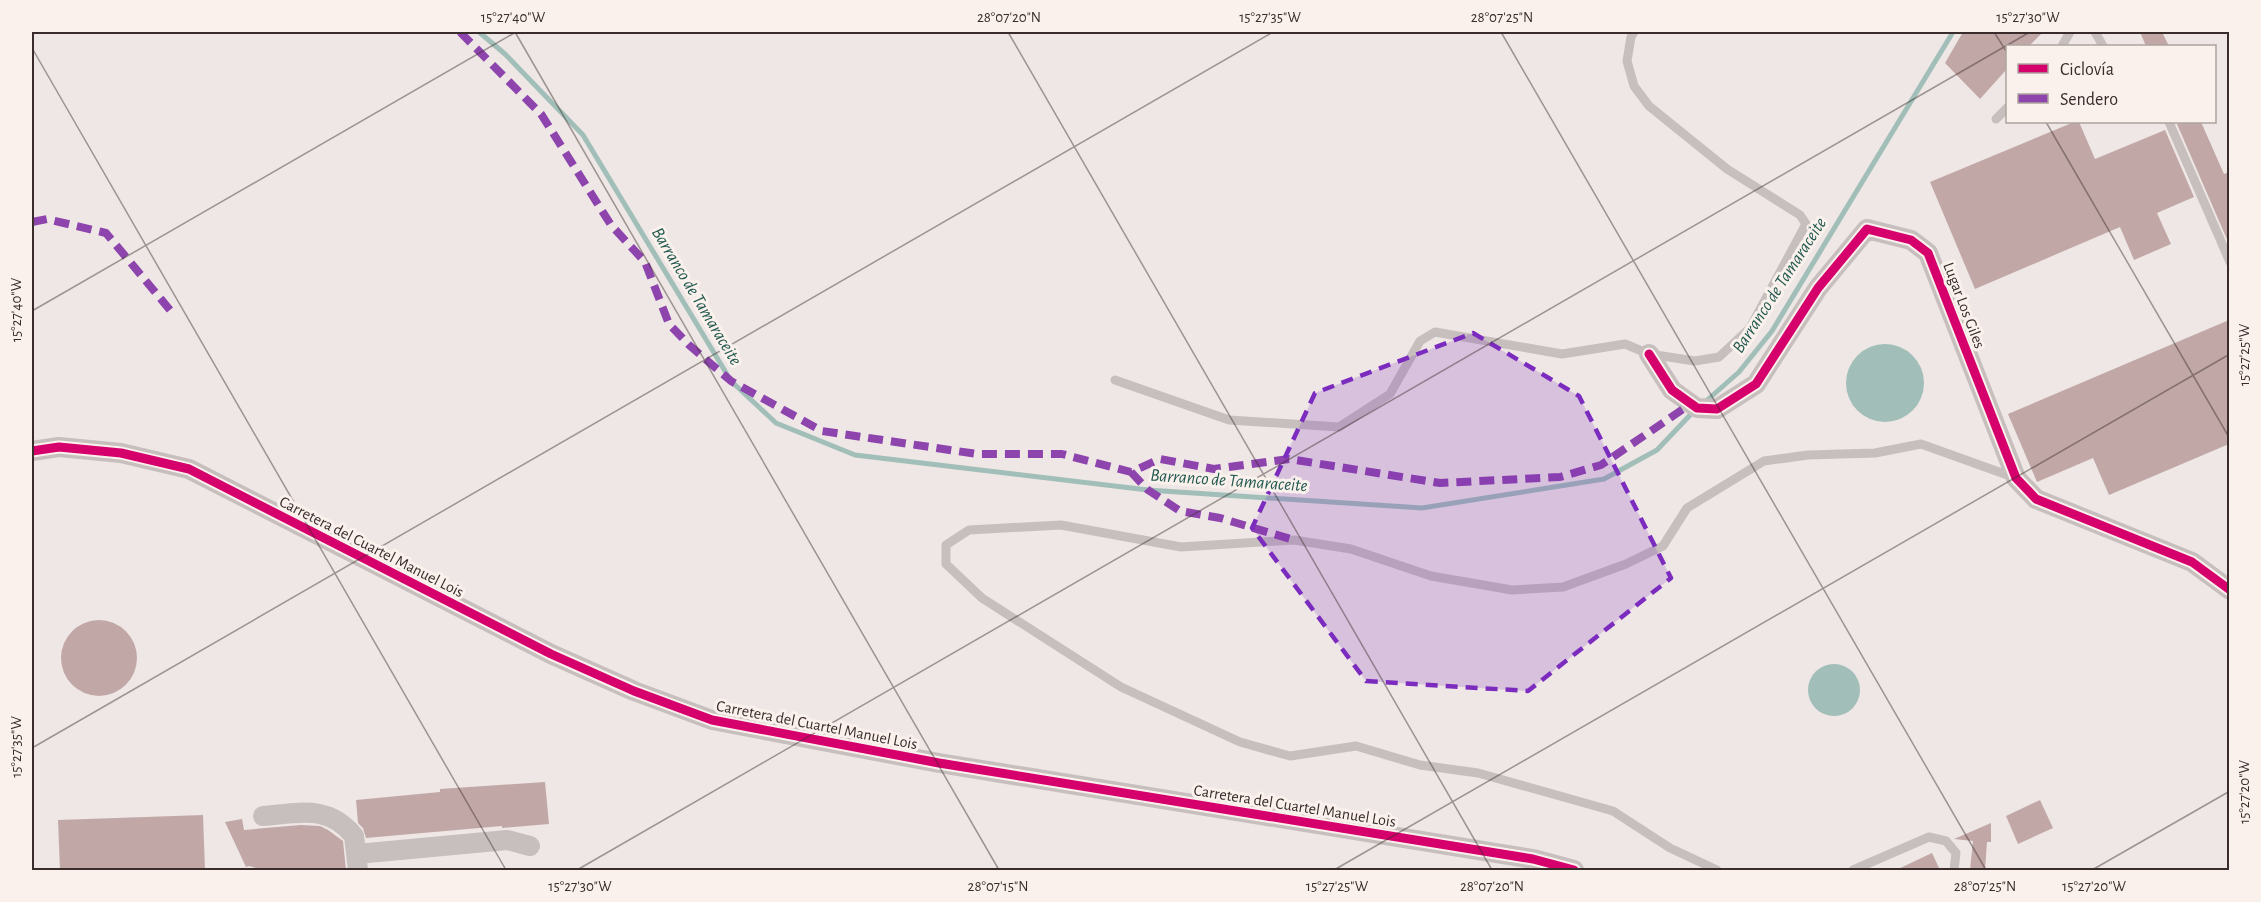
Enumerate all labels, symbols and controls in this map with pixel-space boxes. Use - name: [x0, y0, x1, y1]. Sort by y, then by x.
- text: 15°27'40"W: [481, 10, 546, 25]
- text: 28°07'20"N: [977, 10, 1041, 25]
- text: 15°27'35"W: [1239, 10, 1301, 25]
- text: 28°07'25"N: [1471, 10, 1533, 25]
- text: 15°27'30"W: [1996, 10, 2060, 25]
- legend: [2006, 45, 2216, 123]
- text: Ciclovía: [2060, 61, 2114, 79]
- text: Sendero: [2060, 91, 2118, 109]
- water label: Barranco de Tamaraceite: [1729, 214, 1830, 356]
- water label: Barranco de Tamaraceite: [648, 224, 744, 369]
- street label: Lugar Los Giles: [1940, 260, 1988, 351]
- text: 15°27'40"W: [9, 277, 24, 342]
- text: 15°27'25"W: [2237, 323, 2252, 386]
- water label: Barranco de Tamaraceite: [1150, 467, 1308, 495]
- street label: Carretera del Cuartel Manuel Lois: [277, 493, 466, 600]
- street label: Carretera del Cuartel Manuel Lois: [715, 698, 919, 752]
- text: 15°27'35"W: [9, 716, 24, 778]
- text: 15°27'20"W: [2237, 759, 2252, 824]
- street label: Carretera del Cuartel Manuel Lois: [1193, 782, 1397, 830]
- text: 15°27'30"W: [548, 879, 612, 894]
- text: 28°07'15"N: [968, 879, 1028, 894]
- text: 15°27'25"W: [1306, 879, 1369, 894]
- text: 28°07'20"N: [1460, 879, 1524, 894]
- text: 28°07'25"N: [1954, 879, 2016, 894]
- text: 15°27'20"W: [2062, 879, 2127, 894]

